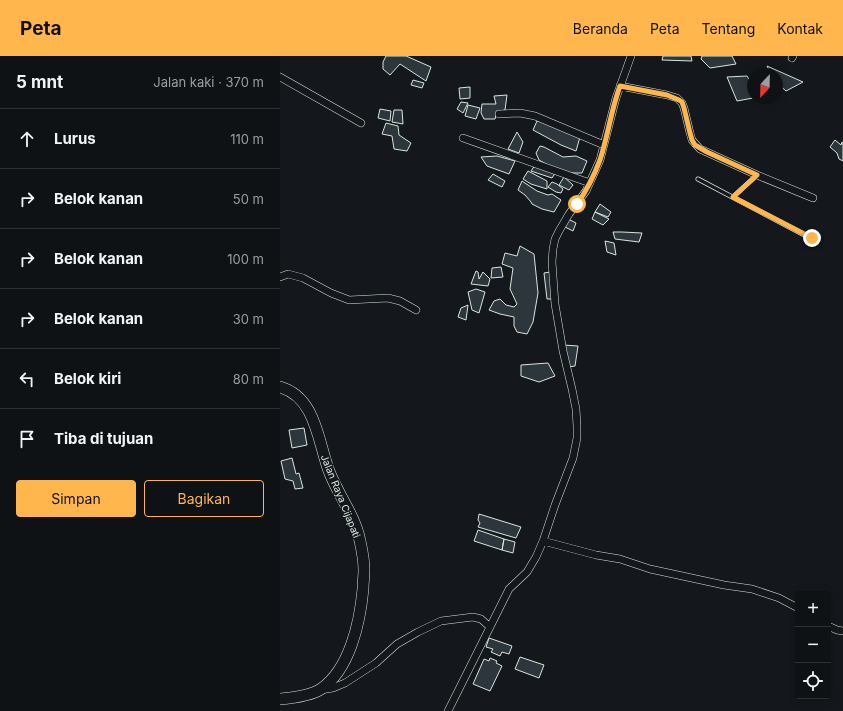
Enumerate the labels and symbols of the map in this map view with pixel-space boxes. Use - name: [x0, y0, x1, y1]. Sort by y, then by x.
- north arrow: [747, 68, 783, 104]
- route start: [568, 195, 586, 213]
- route end: [803, 229, 821, 247]
- street label: Jalan Raya Cijapati: [319, 452, 363, 540]

